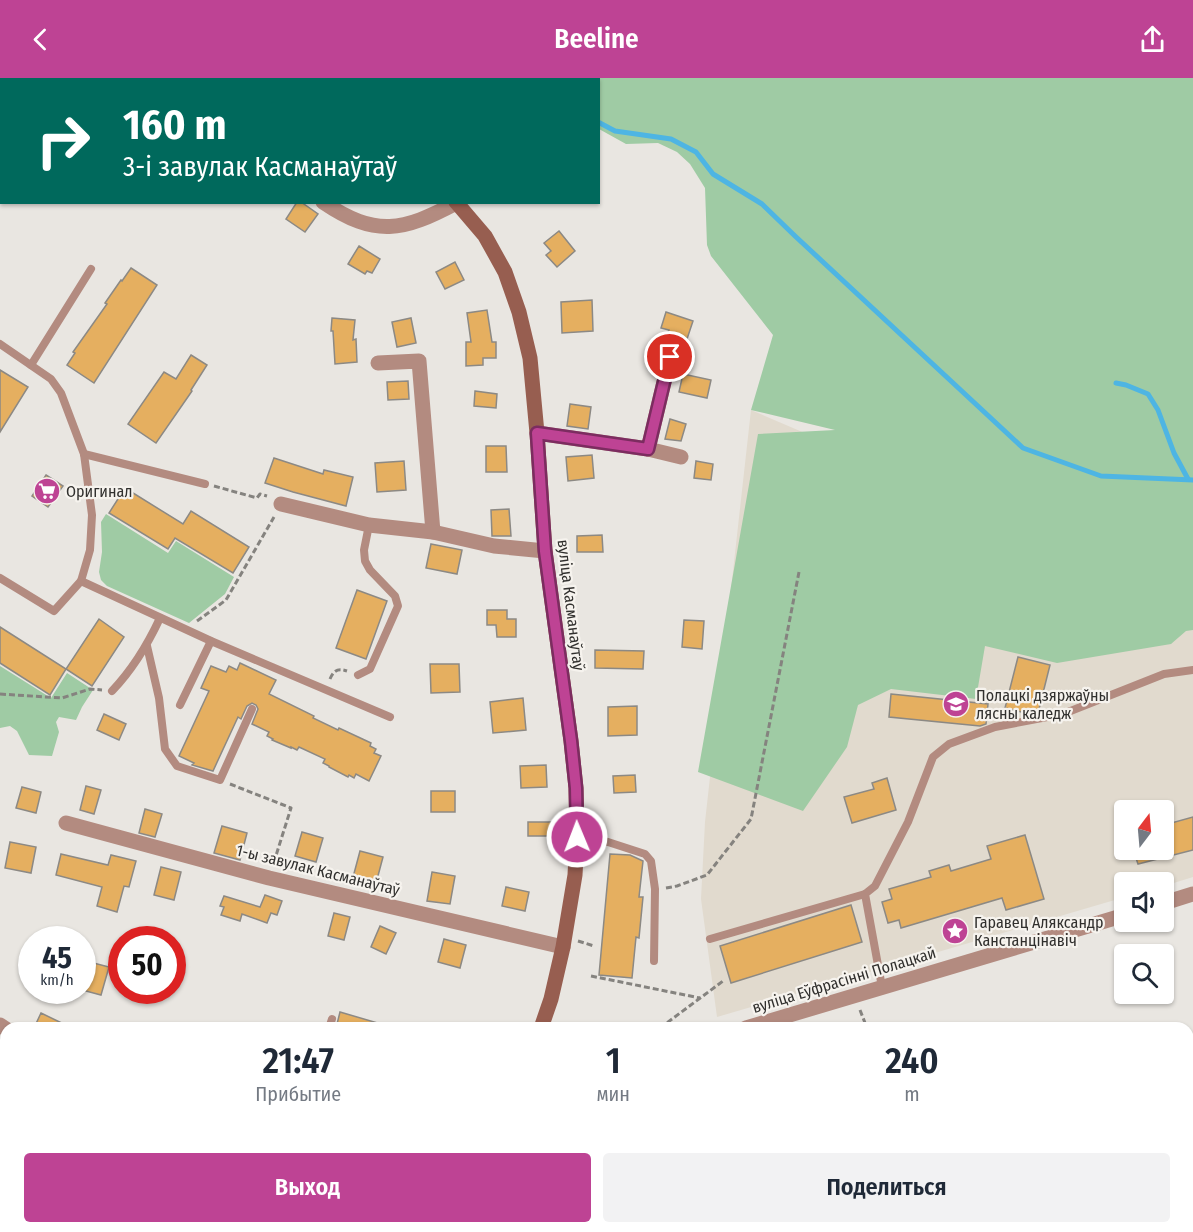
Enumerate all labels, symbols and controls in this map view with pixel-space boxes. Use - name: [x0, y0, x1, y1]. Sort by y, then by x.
- icon: back: [24, 23, 57, 56]
- text: Beeline: [554, 23, 639, 55]
- icon: share: [1136, 23, 1169, 56]
- text: 160 m: [123, 100, 226, 150]
- icon: right: [24, 102, 102, 180]
- text: 3-і завулак Касманаўтаў: [123, 151, 397, 183]
- pin: [644, 331, 695, 382]
- icon: arrive: [653, 340, 686, 373]
- supermarket icon: Оригинал: [32, 476, 62, 506]
- place label: Оригинал: [66, 482, 133, 501]
- street label: вуліца Касманаўтаў: [554, 538, 589, 672]
- place label: Полацкі дзяржаўны лясны каледж: [976, 686, 1109, 723]
- school or university icon: Полацкі дзяржаўны лясны каледж: [941, 689, 971, 719]
- north arrow: [1114, 800, 1174, 860]
- map controls: [1114, 800, 1174, 1004]
- position arrow: [545, 805, 609, 869]
- street label: 1-ы завулак Касманаўтаў: [234, 840, 403, 900]
- button: sound: [1114, 872, 1174, 932]
- place label: Гаравец Аляксандр Канстанцінавіч: [974, 913, 1104, 950]
- place icon: Гаравец Аляксандр Канстанцінавіч: [940, 916, 970, 946]
- speed limit sign: 50: [108, 926, 186, 1004]
- text: 45: [42, 940, 72, 976]
- street label: вуліца Еўфрасінні Полацкай: [750, 943, 938, 1017]
- button: search: [1114, 944, 1174, 1004]
- text: km/h: [40, 971, 74, 989]
- text: 21:47: [263, 1039, 334, 1083]
- text: 1: [606, 1039, 621, 1083]
- text: 240: [885, 1039, 939, 1083]
- text: Прибытие: [255, 1082, 341, 1106]
- text: мин: [596, 1082, 630, 1106]
- text: m: [904, 1082, 920, 1106]
- button: Выход: [24, 1153, 591, 1222]
- button: Поделиться: [603, 1153, 1170, 1222]

